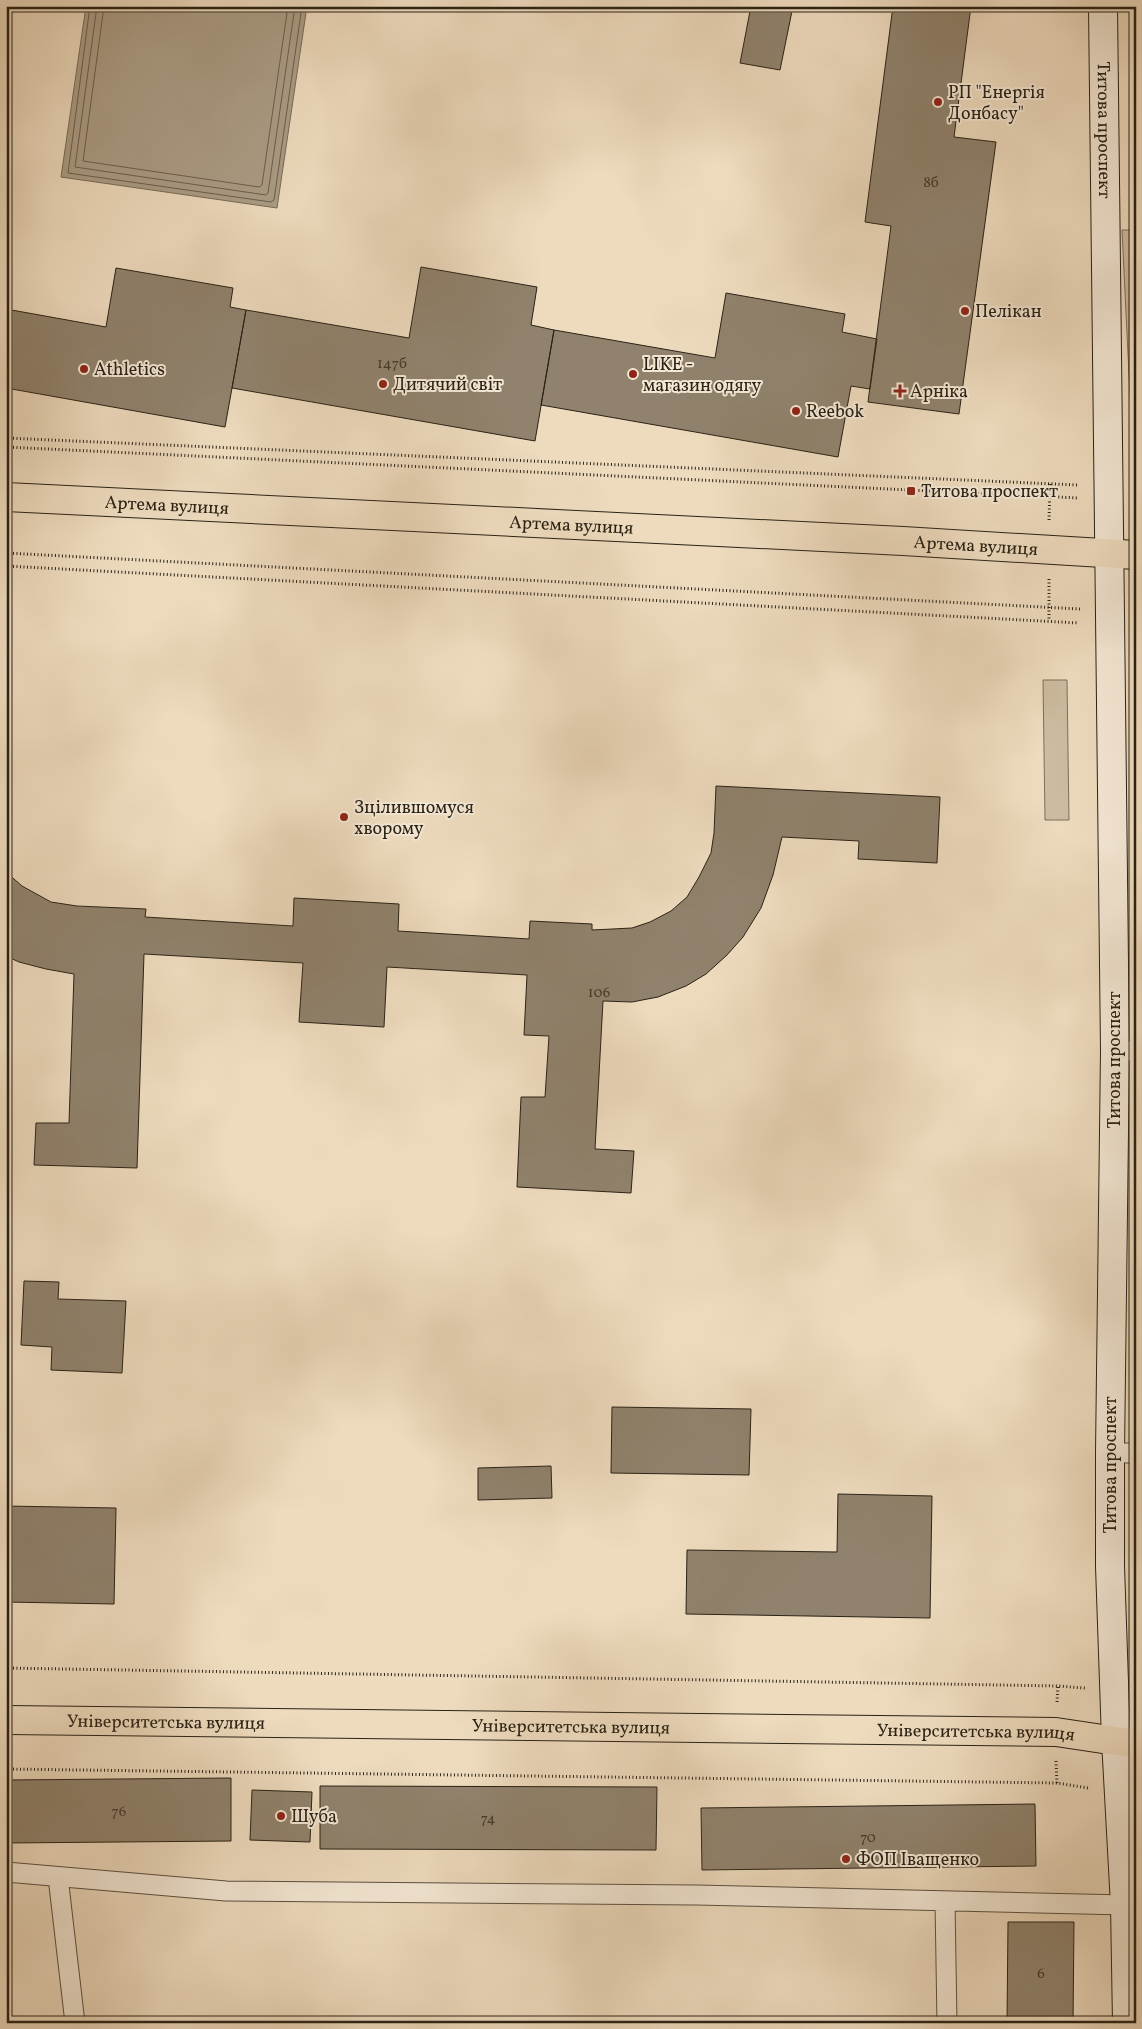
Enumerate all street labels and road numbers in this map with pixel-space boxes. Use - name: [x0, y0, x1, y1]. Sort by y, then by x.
- street label: Титова проспект: [1090, 61, 1116, 199]
- street label: Артема вулиця: [104, 491, 229, 522]
- street label: Артема вулиця: [509, 511, 634, 542]
- street label: Артема вулиця: [913, 531, 1039, 563]
- street label: Титова проспект: [1103, 992, 1128, 1129]
- street label: Титова проспект: [1099, 1397, 1124, 1534]
- street label: Університетська вулиця: [67, 1710, 265, 1737]
- street label: Університетська вулиця: [472, 1714, 670, 1742]
- street label: Університетська вулиця: [877, 1719, 1076, 1749]

